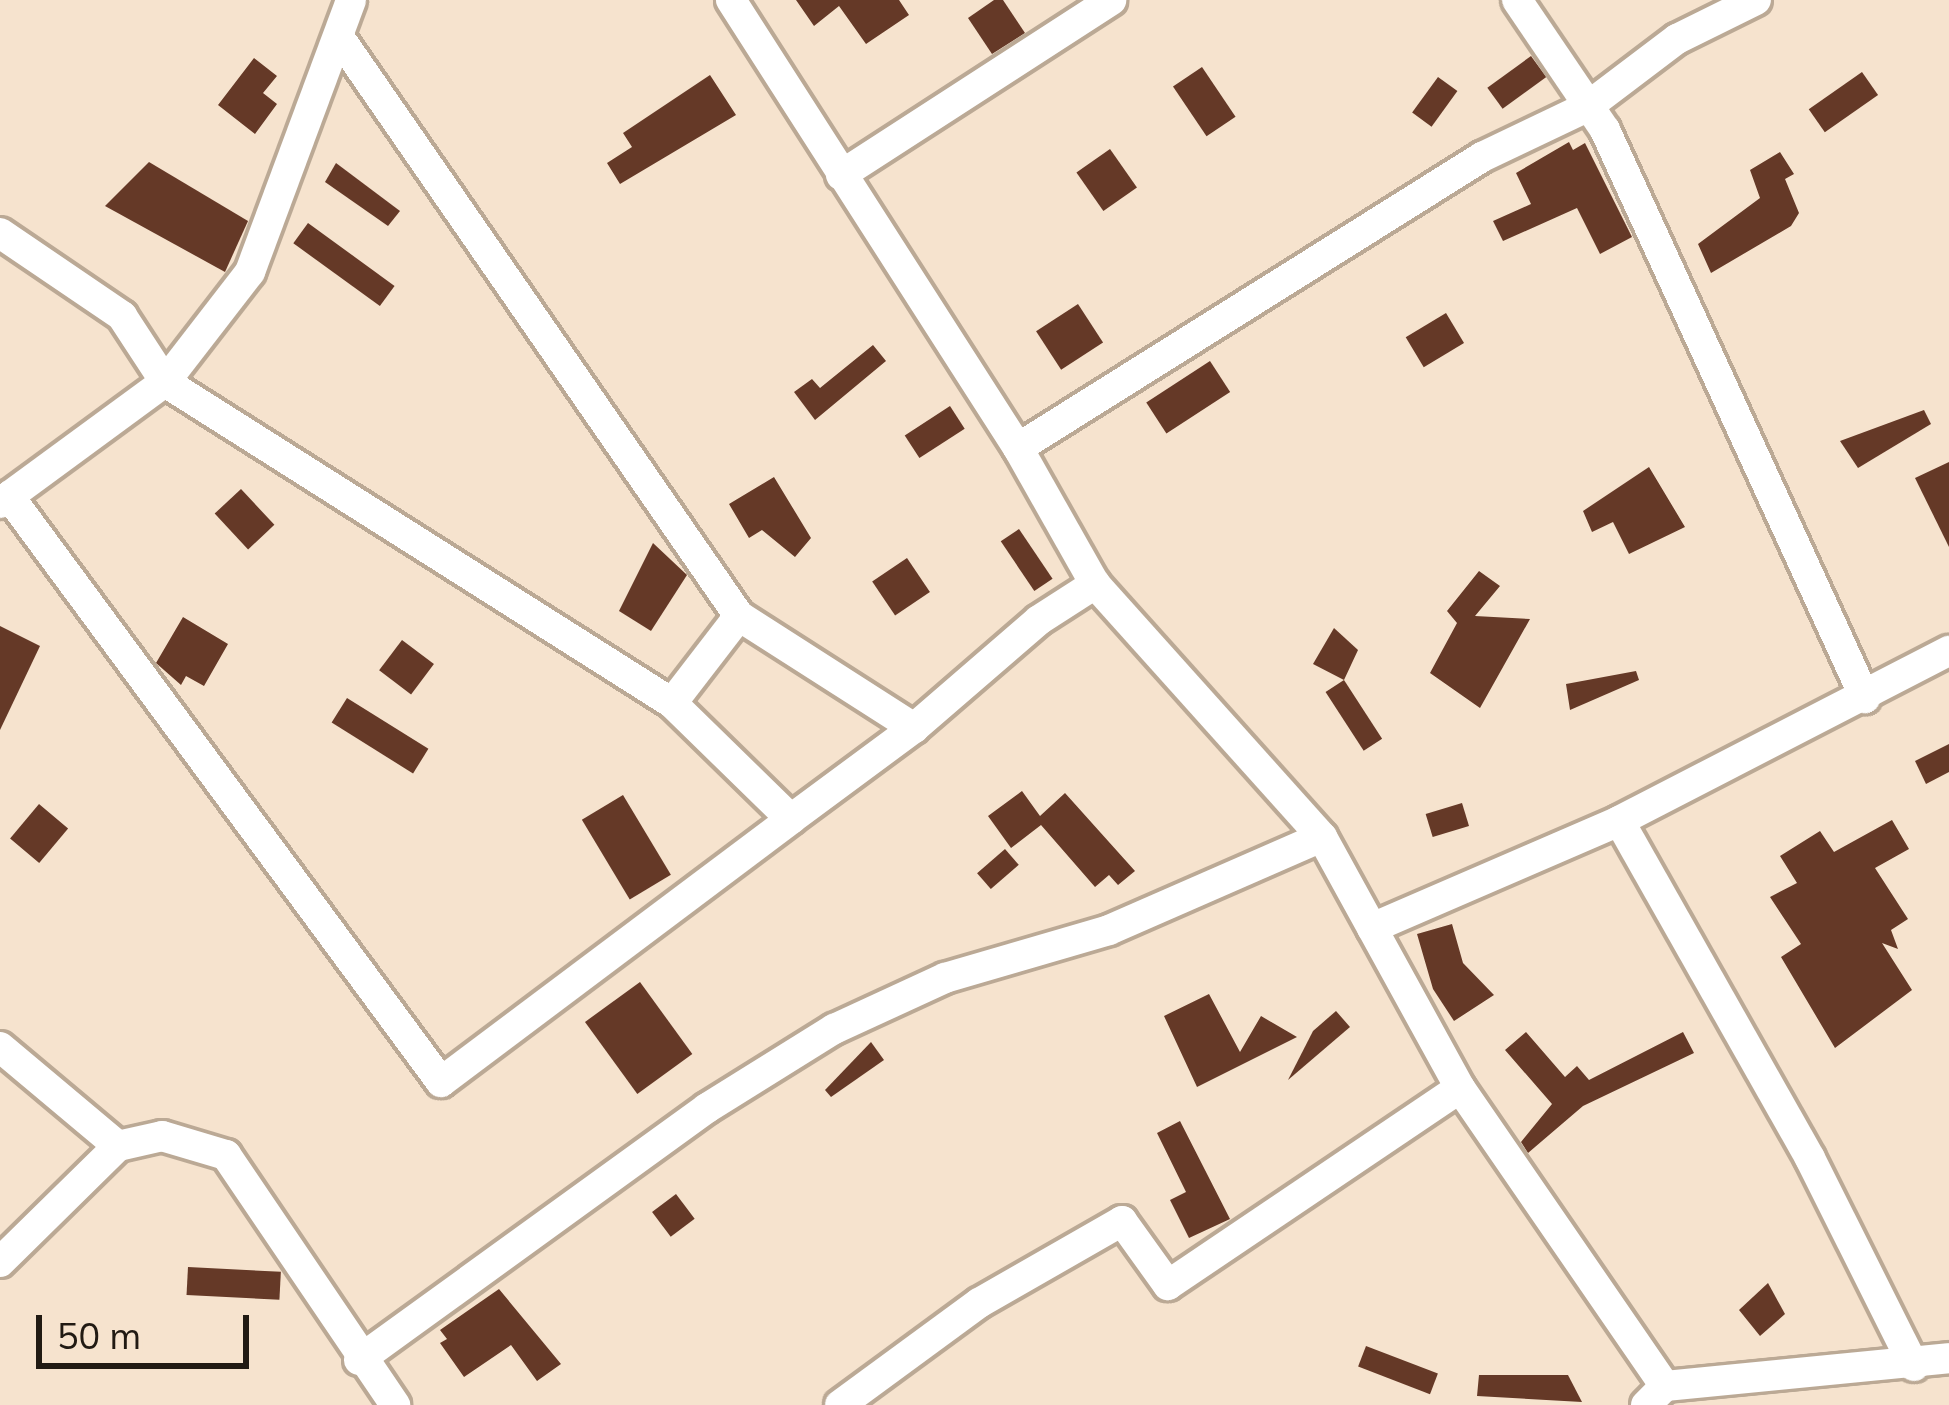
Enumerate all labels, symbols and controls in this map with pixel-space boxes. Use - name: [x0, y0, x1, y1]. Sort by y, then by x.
- scale bar: [42, 1291, 255, 1365]
- text: 50 m: [57, 1313, 141, 1358]

